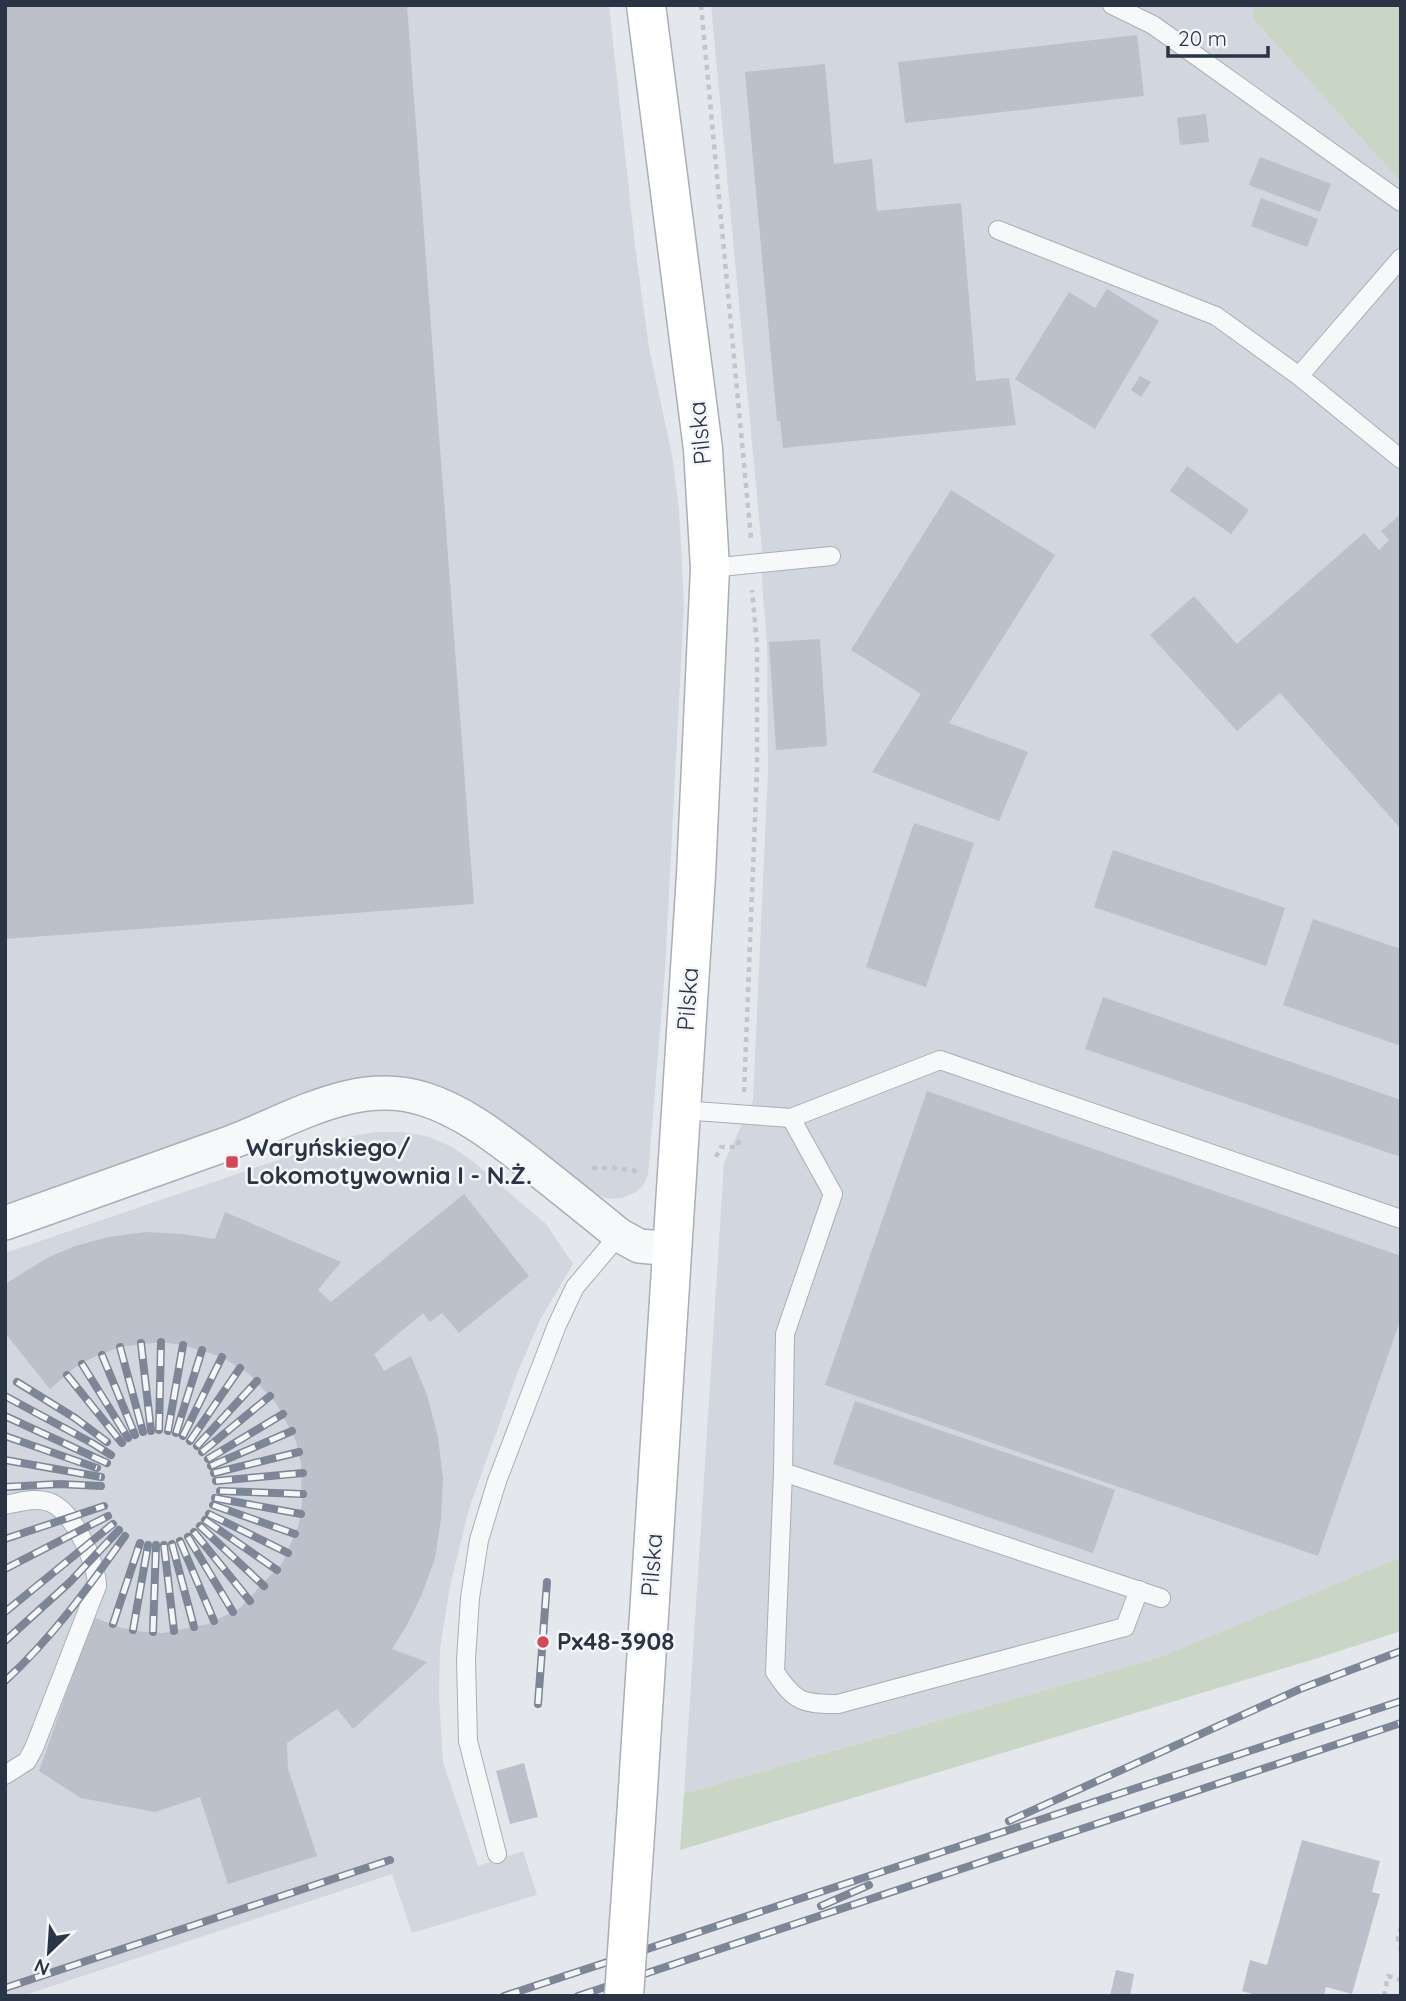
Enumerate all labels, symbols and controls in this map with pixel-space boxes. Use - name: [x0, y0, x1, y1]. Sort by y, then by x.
- scale bar: [1168, 14, 1268, 58]
- text: 20 m: [1178, 25, 1227, 51]
- street label: Pilska: [681, 400, 717, 466]
- street label: Pilska: [670, 966, 704, 1032]
- place label: Waryńskiego/ Lokomotywownia I - N.Ż.: [246, 1132, 532, 1190]
- marker: Waryńskiego/ Lokomotywownia I - N.Ż.: [224, 1154, 240, 1170]
- street label: Pilska: [634, 1532, 668, 1598]
- place label: Px48-3908: [557, 1626, 674, 1656]
- marker: Px48-3908: [535, 1634, 551, 1650]
- north arrow: [14, 1917, 84, 1987]
- text: N: [30, 1954, 53, 1981]

